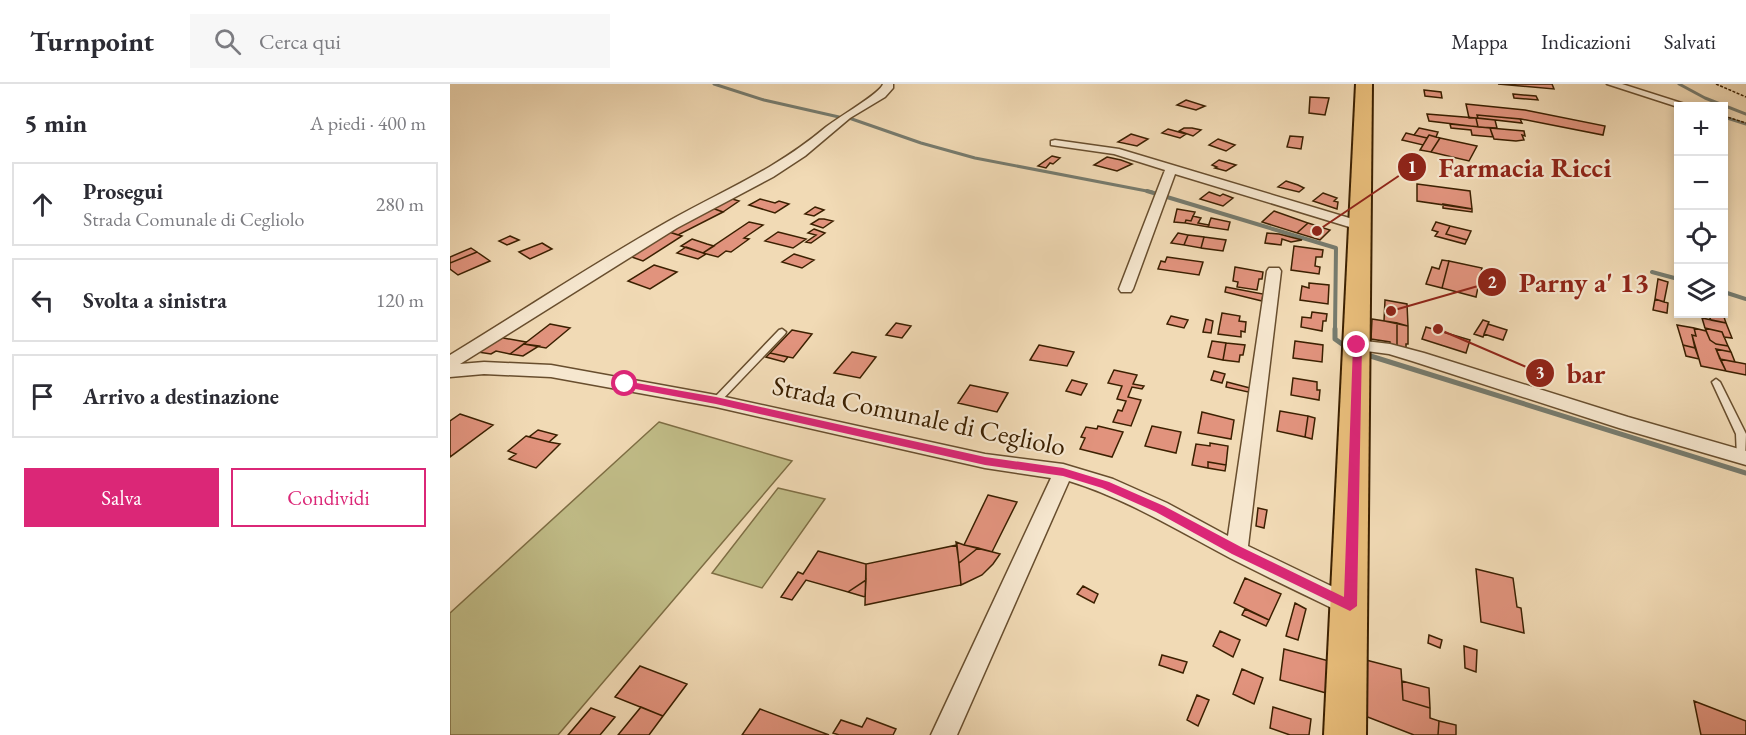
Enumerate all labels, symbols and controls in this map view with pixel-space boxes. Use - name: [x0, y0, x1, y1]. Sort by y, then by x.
- search box: [190, 14, 610, 68]
- text: Turnpoint: [30, 23, 154, 59]
- icon: search: [211, 25, 244, 58]
- text: Cerca qui: [259, 27, 341, 56]
- text: Mappa: [1451, 28, 1508, 55]
- text: Indicazioni: [1541, 28, 1631, 55]
- text: Salvati: [1664, 28, 1716, 55]
- map controls: [1674, 102, 1728, 318]
- button: +: [1674, 102, 1728, 156]
- text: 5 min: [24, 106, 87, 140]
- text: A piedi · 400 m: [310, 110, 426, 136]
- callout: Farmacia Ricci: [1397, 144, 1624, 190]
- text: Farmacia Ricci: [1439, 149, 1611, 185]
- text: 1: [1407, 155, 1417, 178]
- button: −: [1674, 156, 1728, 210]
- text: Prosegui: [83, 177, 163, 206]
- icon: ahead: [26, 188, 59, 221]
- text: 280 m: [376, 191, 424, 217]
- text: Strada Comunale di Cegliolo: [83, 206, 304, 232]
- button: locate: [1674, 210, 1728, 264]
- callout: Parny a' 13: [1477, 259, 1661, 305]
- text: Parny a' 13: [1519, 264, 1649, 300]
- button: layers: [1674, 264, 1728, 318]
- text: 2: [1487, 270, 1497, 293]
- icon: left: [26, 284, 59, 317]
- text: Svolta a sinistra: [83, 286, 227, 315]
- text: 120 m: [376, 287, 424, 313]
- route end: [1343, 331, 1369, 357]
- callout: bar: [1525, 350, 1618, 396]
- text: bar: [1567, 355, 1606, 391]
- text: 3: [1535, 361, 1545, 384]
- street label: Strada Comunale di Cegliolo: [769, 367, 1069, 464]
- route start: [611, 370, 637, 396]
- icon: arrive: [26, 380, 59, 413]
- text: Arrivo a destinazione: [83, 382, 279, 411]
- button: Salva: [24, 468, 219, 527]
- button: Condividi: [231, 468, 426, 527]

